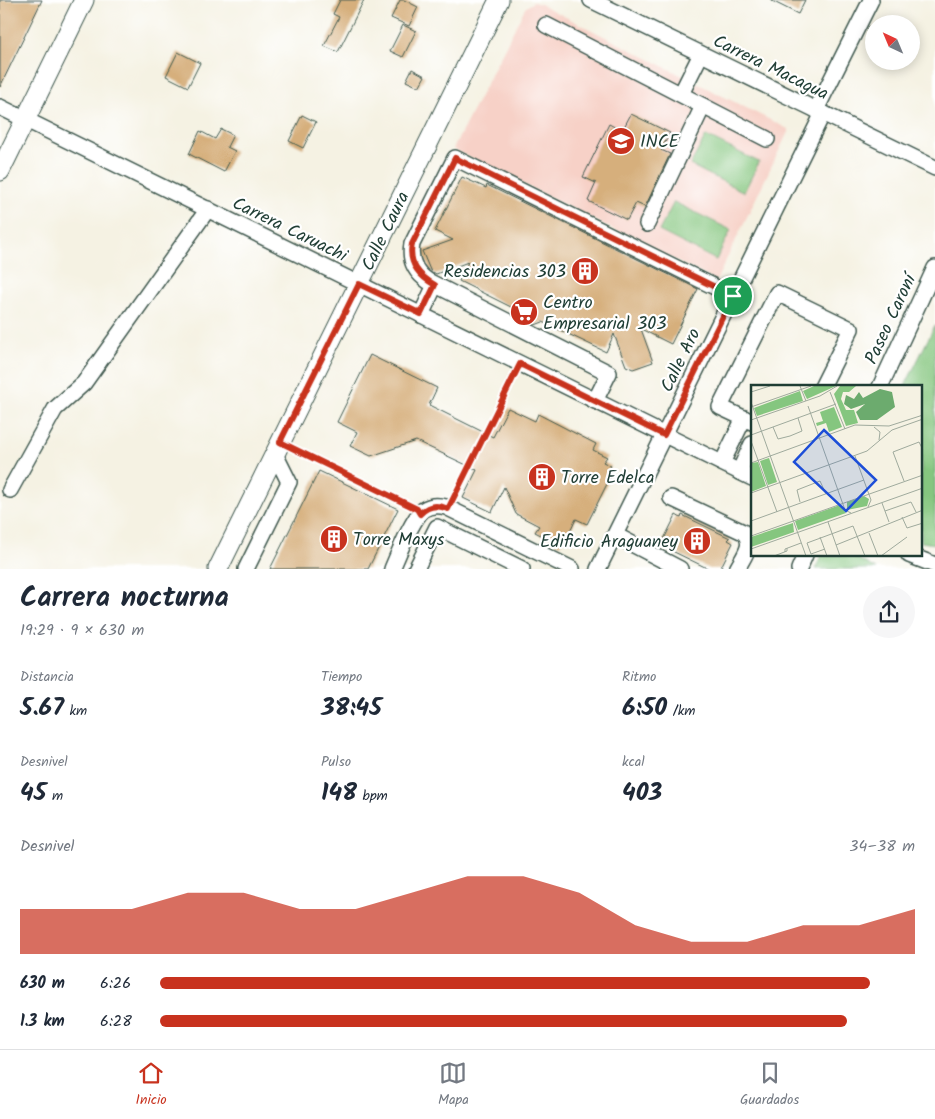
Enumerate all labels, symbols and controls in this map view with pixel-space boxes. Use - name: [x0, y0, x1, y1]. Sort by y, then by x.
- north arrow: [865, 15, 920, 70]
- map controls: [865, 15, 920, 70]
- street label: Carrera Macagua: [708, 28, 833, 109]
- school or university icon: INCE: [606, 126, 636, 156]
- place label: INCE: [640, 128, 680, 157]
- street label: Calle Caura: [355, 187, 418, 277]
- street label: Carrera Caruachi: [227, 190, 353, 271]
- building icon: Residencias 303: [570, 256, 600, 286]
- place label: Residencias 303: [444, 258, 566, 287]
- street label: Paseo Caroní: [858, 267, 926, 370]
- pin: [712, 275, 754, 317]
- icon: arrive: [719, 282, 747, 310]
- place label: Centro Empresarial 303: [543, 289, 667, 339]
- supermarket icon: Centro Empresarial 303: [509, 297, 539, 327]
- street label: Calle Aro: [653, 324, 709, 398]
- inset map: [751, 385, 922, 556]
- building icon: Torre Edelca: [527, 462, 557, 492]
- place label: Torre Edelca: [561, 464, 655, 493]
- building icon: Torre Maxys: [319, 524, 349, 554]
- place label: Torre Maxys: [353, 526, 445, 555]
- building icon: Edificio Araguaney: [682, 526, 712, 556]
- place label: Edificio Araguaney: [540, 528, 679, 557]
- text: Carrera nocturna: [20, 576, 229, 621]
- button: share: [863, 586, 915, 638]
- text: 19:29 · 9 × 630 m: [20, 618, 144, 643]
- text: Distancia: [20, 666, 74, 688]
- text: Tiempo: [321, 666, 362, 688]
- text: Ritmo: [622, 666, 656, 688]
- text: 5.67: [20, 688, 64, 728]
- text: 38:45: [321, 688, 382, 728]
- text: 6:50: [622, 688, 667, 728]
- text: km: [64, 700, 87, 722]
- text: /km: [667, 700, 695, 722]
- text: Desnivel: [20, 751, 68, 773]
- text: Pulso: [321, 751, 351, 773]
- text: kcal: [622, 751, 645, 773]
- text: 45: [20, 773, 46, 813]
- text: 148: [321, 773, 357, 813]
- text: 403: [622, 773, 662, 813]
- text: m: [46, 785, 63, 807]
- text: bpm: [357, 785, 388, 807]
- text: Desnivel: [20, 834, 75, 859]
- text: 34–38 m: [849, 834, 915, 859]
- text: 630 m: [20, 971, 65, 996]
- text: 6:26: [100, 971, 131, 996]
- text: 1.3 km: [20, 1009, 65, 1034]
- text: 6:28: [100, 1009, 132, 1034]
- tab: Inicio: [136, 1059, 167, 1111]
- tab: Mapa: [438, 1059, 469, 1111]
- tab: Guardados: [740, 1059, 799, 1111]

